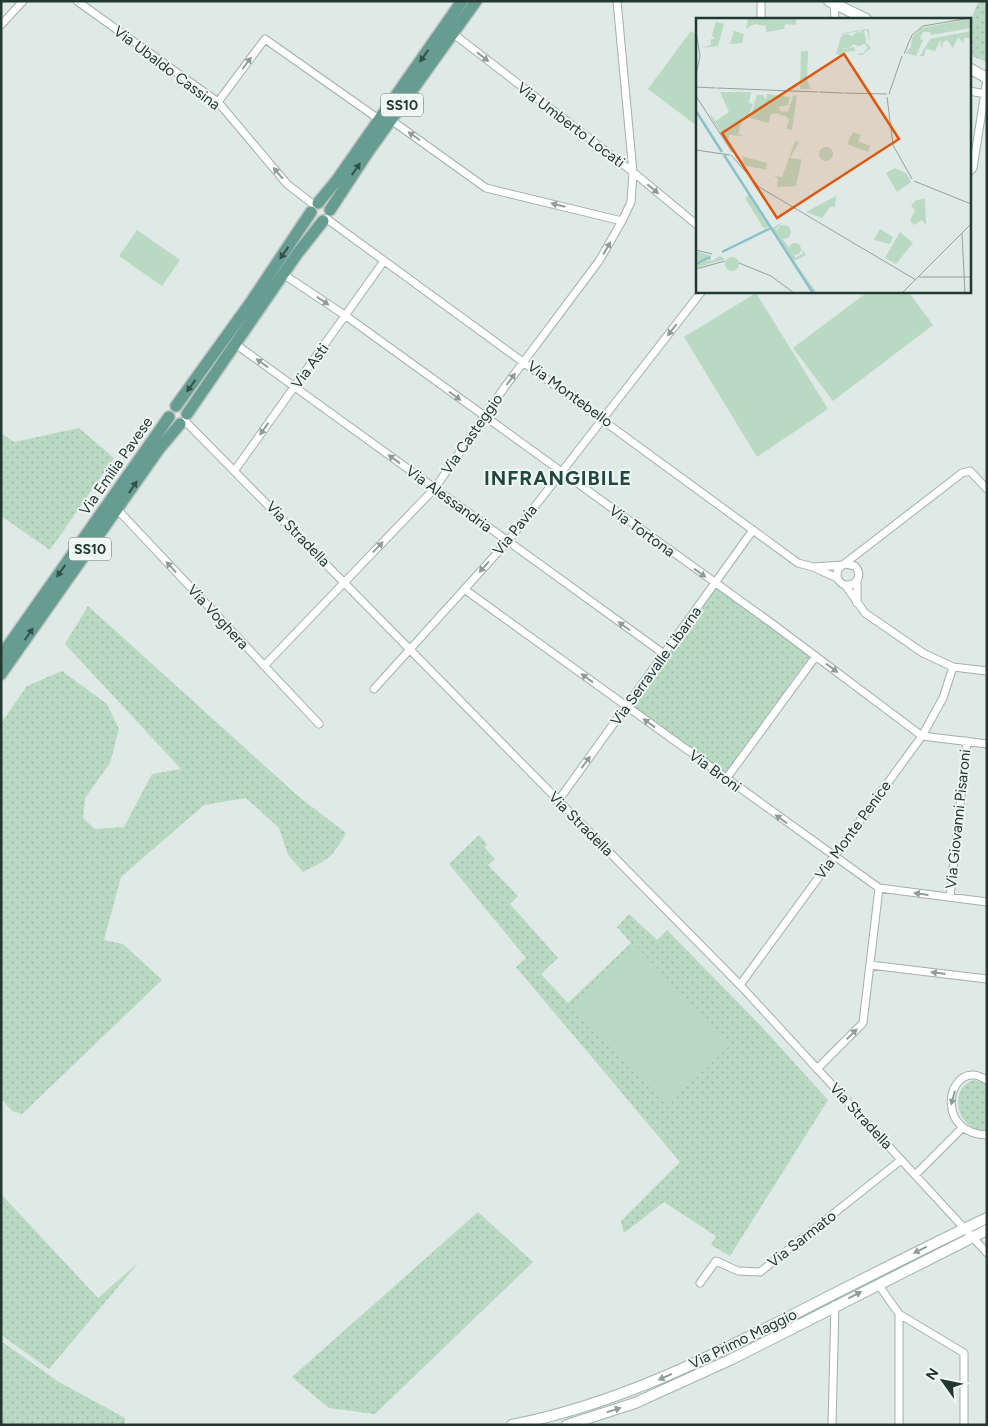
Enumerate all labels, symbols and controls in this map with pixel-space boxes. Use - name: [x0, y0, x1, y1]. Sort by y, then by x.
- inset map: [696, 18, 970, 292]
- street label: Via Ubaldo Cassina: [110, 22, 224, 114]
- one-way arrow: [419, 49, 429, 62]
- one-way arrow: [476, 51, 489, 62]
- one-way arrow: [242, 57, 253, 70]
- street label: Via Umberto Locati: [514, 79, 628, 171]
- road number: SS10: [381, 94, 423, 116]
- one-way arrow: [408, 131, 421, 142]
- one-way arrow: [351, 162, 361, 176]
- one-way arrow: [272, 167, 283, 180]
- one-way arrow: [646, 183, 659, 194]
- one-way arrow: [550, 201, 565, 209]
- one-way arrow: [602, 241, 611, 254]
- one-way arrow: [280, 246, 289, 260]
- one-way arrow: [316, 296, 330, 306]
- one-way arrow: [666, 323, 677, 336]
- street label: Via Asti: [288, 340, 332, 392]
- street label: Via Montebello: [524, 357, 616, 431]
- one-way arrow: [256, 358, 269, 369]
- one-way arrow: [506, 372, 516, 386]
- one-way arrow: [186, 379, 196, 393]
- street label: Via Casteggio: [438, 390, 507, 478]
- one-way arrow: [448, 391, 462, 401]
- street label: Via Emilia Pavese: [75, 414, 157, 518]
- one-way arrow: [259, 422, 269, 436]
- one-way arrow: [387, 454, 401, 464]
- street label: Via Alessandria: [403, 462, 495, 536]
- district label: INFRANGIBILE: [484, 466, 632, 490]
- one-way arrow: [128, 480, 138, 494]
- street label: Via Stradella: [262, 498, 334, 570]
- street label: Via Pavia: [489, 501, 541, 559]
- street label: Via Tortona: [606, 501, 678, 561]
- road number: SS10: [69, 538, 111, 560]
- one-way arrow: [372, 541, 384, 553]
- one-way arrow: [478, 560, 490, 572]
- one-way arrow: [165, 561, 177, 573]
- one-way arrow: [56, 564, 66, 578]
- one-way arrow: [693, 568, 707, 578]
- street label: Via Voghera: [184, 581, 252, 653]
- street label: Via Serravalle Libarna: [607, 603, 705, 729]
- one-way arrow: [618, 621, 631, 631]
- one-way arrow: [24, 628, 34, 641]
- one-way arrow: [825, 663, 838, 674]
- one-way arrow: [580, 673, 594, 683]
- one-way arrow: [642, 718, 656, 728]
- street label: Via Broni: [685, 746, 745, 796]
- street label: Via Giovanni Pisaroni: [942, 748, 974, 890]
- one-way arrow: [581, 756, 592, 769]
- street label: Via Monte Penice: [811, 777, 895, 883]
- street label: Via Stradella: [545, 788, 617, 860]
- one-way arrow: [774, 814, 788, 824]
- one-way arrow: [913, 889, 929, 897]
- one-way arrow: [930, 969, 946, 977]
- one-way arrow: [846, 1029, 858, 1041]
- street label: Via Stradella: [826, 1079, 896, 1153]
- one-way arrow: [949, 1091, 957, 1106]
- street label: Via Sarmato: [764, 1207, 840, 1271]
- one-way arrow: [913, 1246, 928, 1254]
- one-way arrow: [848, 1291, 862, 1299]
- street label: Via Primo Maggio: [686, 1305, 800, 1373]
- north arrow: [918, 1356, 968, 1406]
- text: N: [922, 1365, 943, 1383]
- one-way arrow: [658, 1373, 672, 1381]
- one-way arrow: [606, 1406, 621, 1414]

